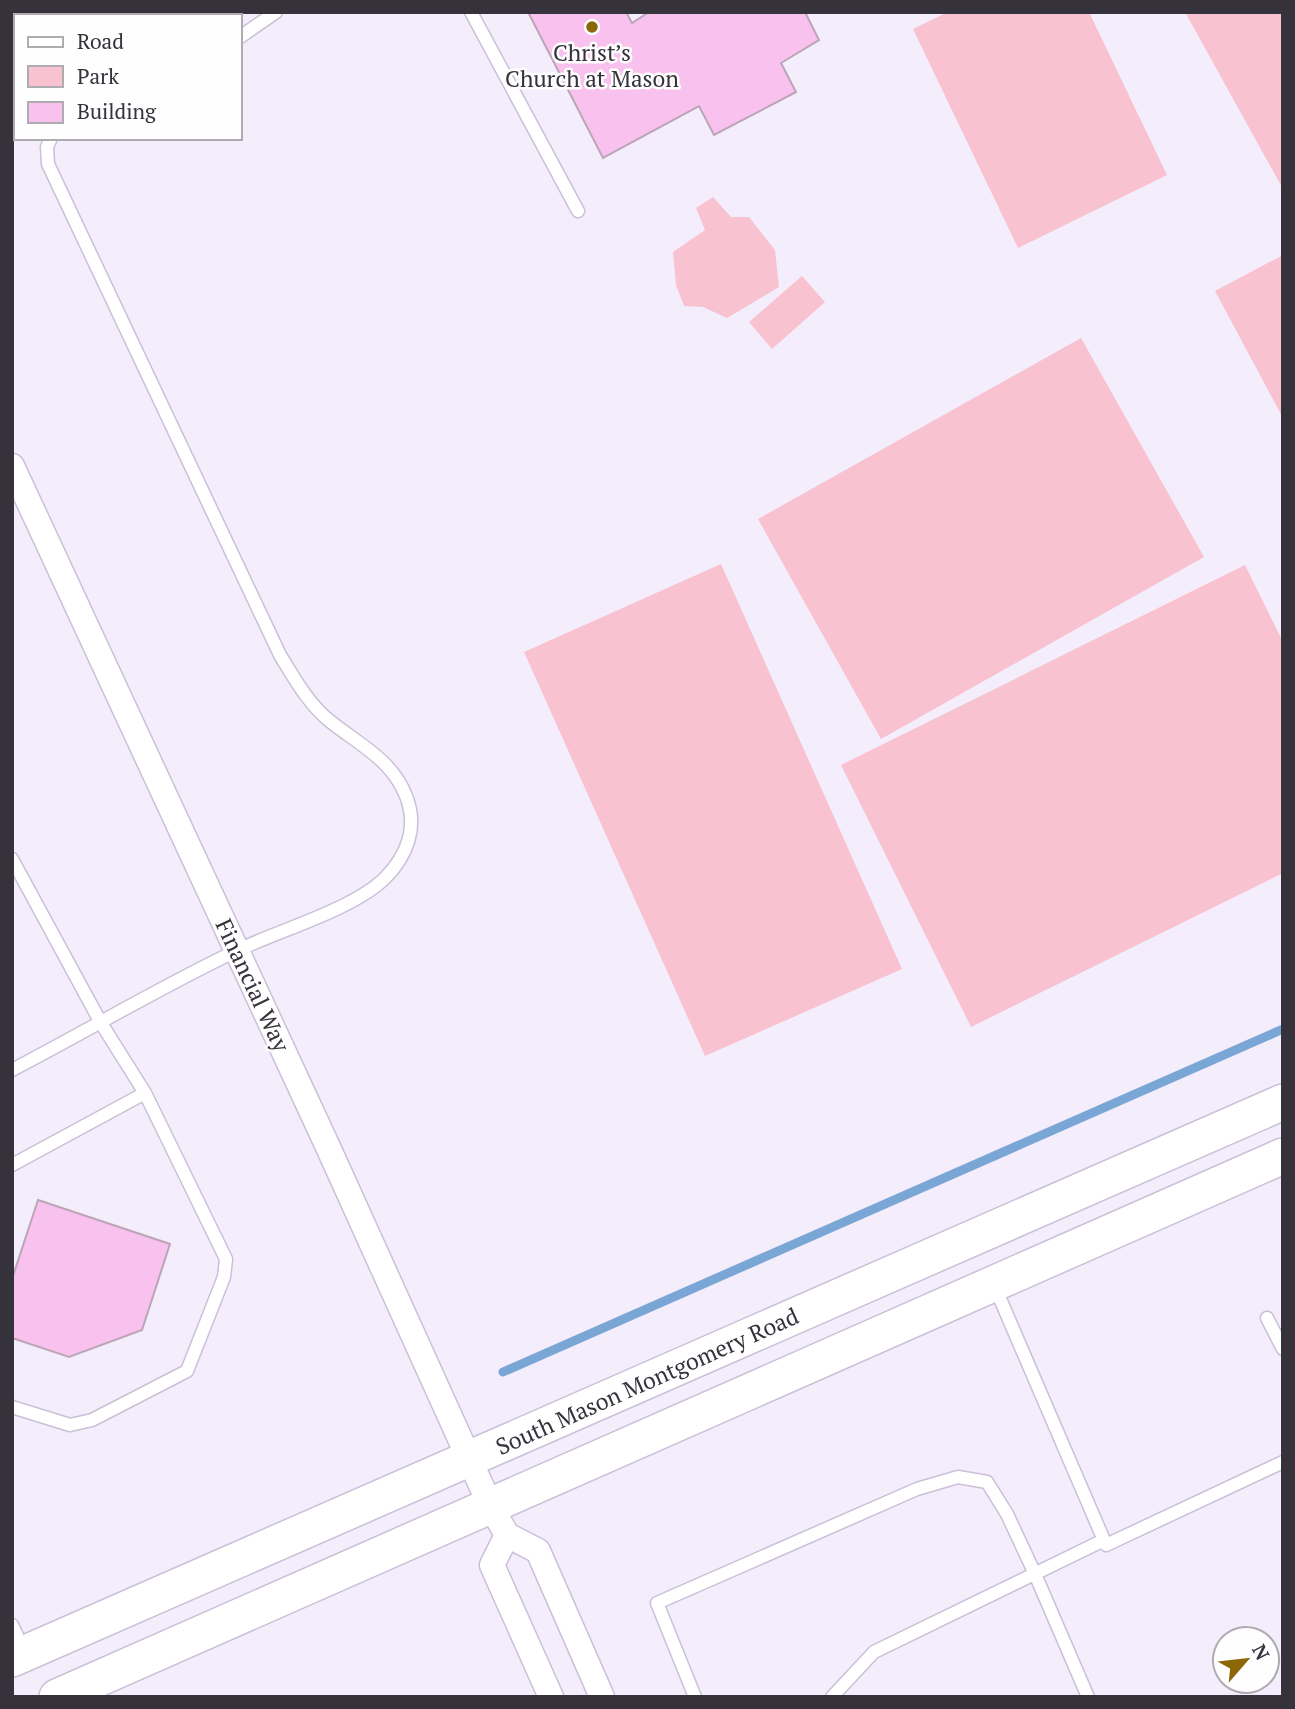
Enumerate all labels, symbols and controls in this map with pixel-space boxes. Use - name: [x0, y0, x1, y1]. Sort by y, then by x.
- legend: [14, 14, 242, 140]
- marker: Christ’s Church at Mason: [584, 19, 600, 35]
- text: Road: [77, 27, 124, 55]
- place label: Christ’s Church at Mason: [505, 37, 679, 94]
- text: Park: [77, 62, 119, 90]
- text: Building: [77, 97, 157, 125]
- street label: Financial Way: [209, 913, 298, 1057]
- street label: South Mason Montgomery Road: [491, 1300, 803, 1462]
- north arrow: [1211, 1625, 1281, 1695]
- text: N: [1247, 1640, 1276, 1665]

